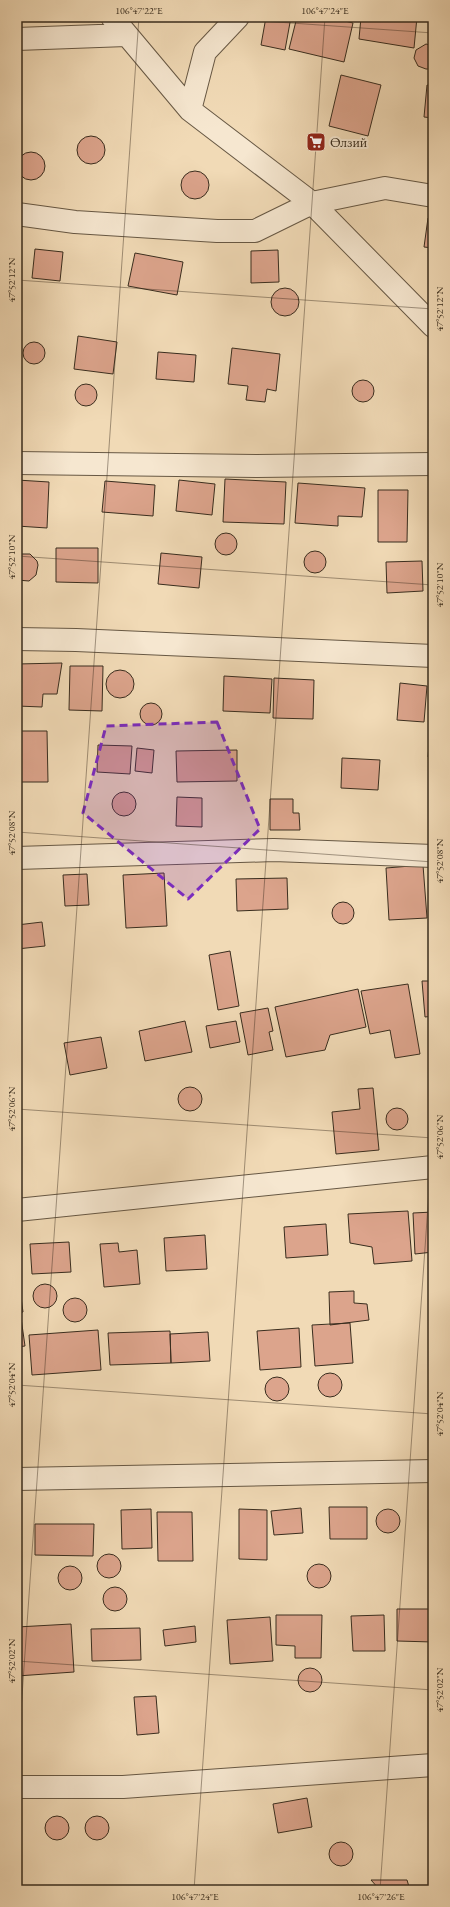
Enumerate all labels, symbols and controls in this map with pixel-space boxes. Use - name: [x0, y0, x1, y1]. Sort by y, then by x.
- text: 106°47'22"E: [115, 4, 163, 17]
- text: 106°47'24"E: [301, 4, 349, 17]
- supermarket icon: Өлзий: [305, 131, 327, 153]
- place label: Өлзий: [330, 133, 368, 151]
- text: 47°52'12"N: [5, 257, 18, 302]
- text: 47°52'12"N: [433, 286, 446, 331]
- text: 47°52'10"N: [5, 534, 18, 579]
- text: 47°52'10"N: [433, 562, 446, 607]
- text: 47°52'08"N: [5, 810, 18, 855]
- text: 47°52'08"N: [433, 838, 446, 883]
- text: 47°52'06"N: [5, 1086, 18, 1131]
- text: 47°52'06"N: [433, 1114, 446, 1159]
- text: 47°52'04"N: [5, 1362, 18, 1407]
- text: 47°52'04"N: [433, 1391, 446, 1436]
- text: 47°52'02"N: [5, 1638, 18, 1683]
- text: 47°52'02"N: [433, 1667, 446, 1712]
- text: 106°47'24"E: [171, 1890, 219, 1903]
- text: 106°47'26"E: [357, 1890, 405, 1903]

